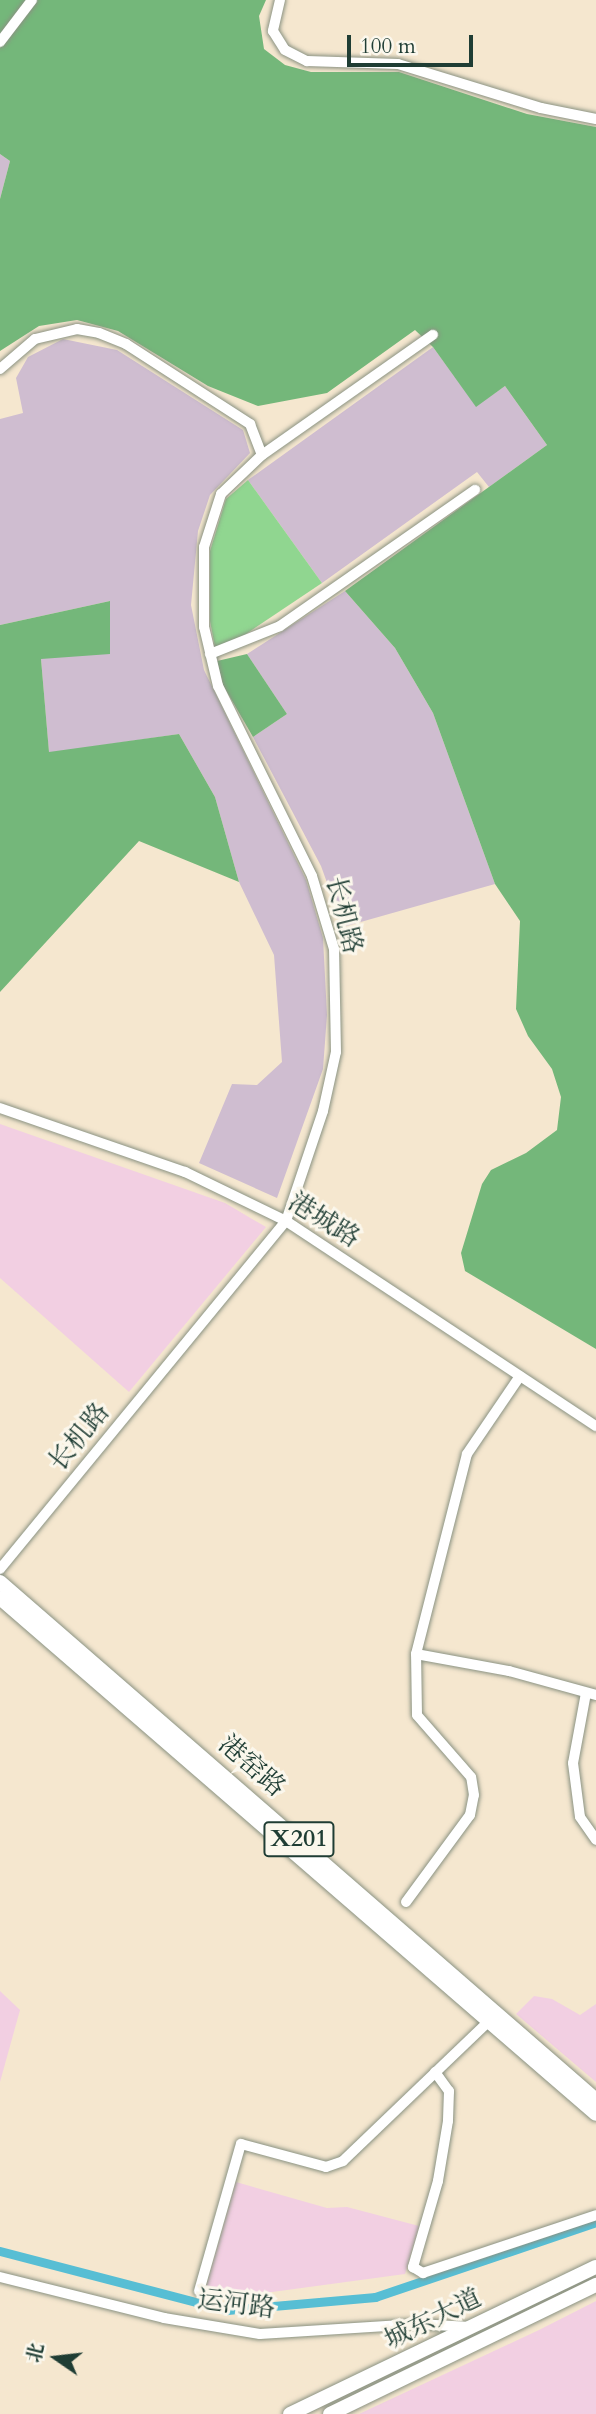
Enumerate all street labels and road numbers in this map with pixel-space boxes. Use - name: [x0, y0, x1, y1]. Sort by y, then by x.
- street label: 长机路: [319, 873, 369, 957]
- street label: 港城路: [283, 1186, 365, 1254]
- street label: 长机路: [42, 1397, 116, 1477]
- street label: 港窑路: [212, 1729, 292, 1803]
- road number: X201: [262, 1818, 336, 1860]
- street label: 城东大道: [379, 2282, 487, 2356]
- street label: 运河路: [195, 2284, 277, 2324]

